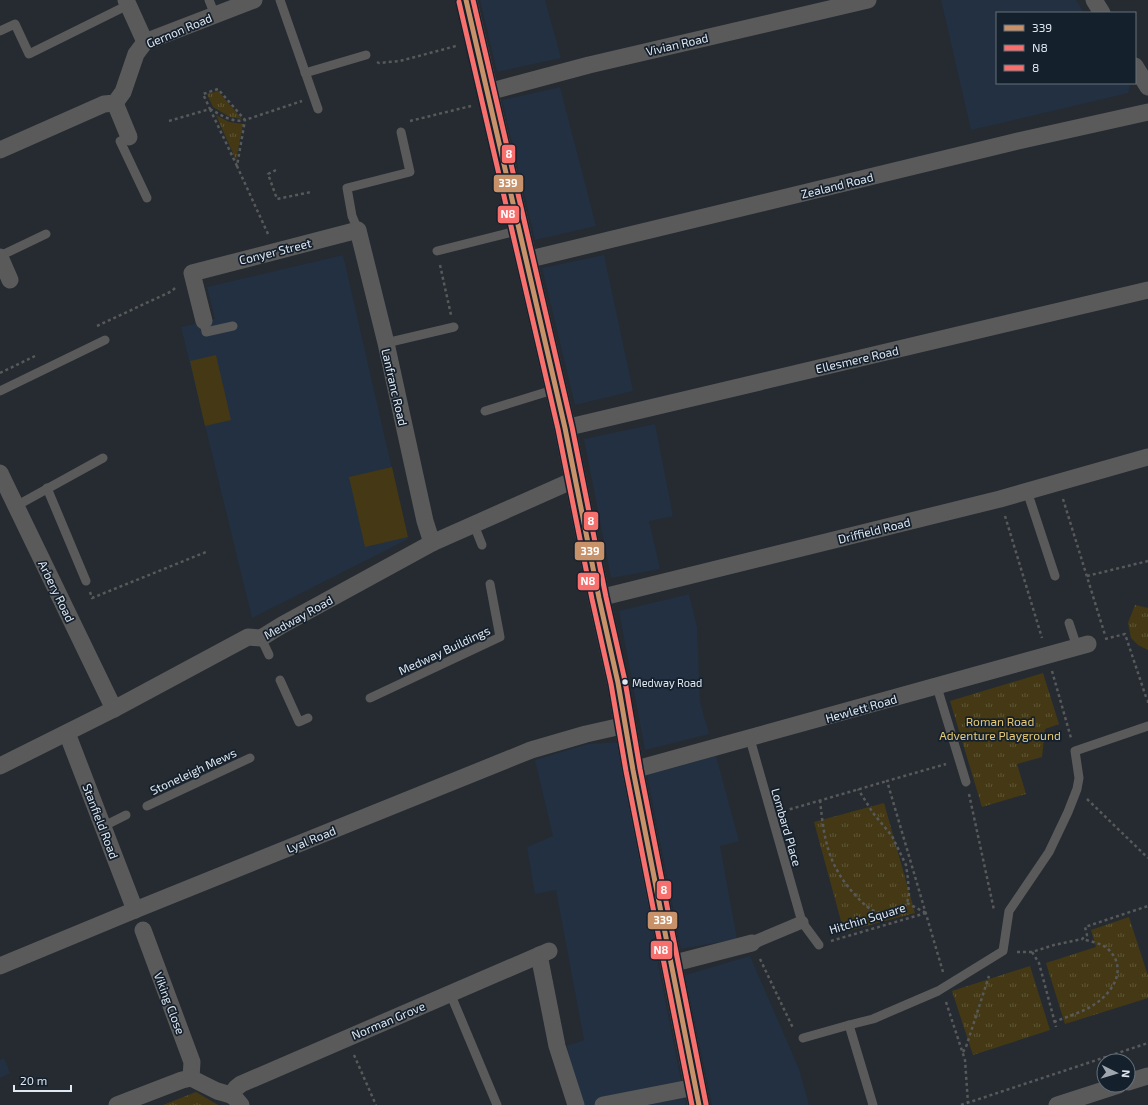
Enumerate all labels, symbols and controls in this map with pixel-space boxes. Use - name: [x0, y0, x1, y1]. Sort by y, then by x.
- street label: Gernon Road: [144, 10, 214, 50]
- legend: [996, 12, 1136, 84]
- text: 339: [1032, 20, 1052, 34]
- street label: Vivian Road: [644, 30, 710, 58]
- text: N8: [1032, 40, 1048, 54]
- text: 8: [1032, 60, 1039, 74]
- line badge: 8: [501, 144, 516, 164]
- text: 8: [506, 147, 513, 160]
- street label: Zealand Road: [799, 169, 875, 201]
- line badge: 339: [493, 174, 524, 193]
- text: 339: [499, 176, 517, 189]
- line badge: N8: [497, 205, 520, 224]
- text: N8: [501, 207, 516, 220]
- street label: Conyer Street: [237, 235, 313, 267]
- street label: Ellesmere Road: [814, 343, 900, 375]
- street label: Lanfranc Road: [379, 347, 411, 427]
- line badge: 8: [583, 511, 599, 531]
- text: 8: [588, 514, 595, 527]
- street label: Driffield Road: [836, 514, 912, 546]
- line badge: 339: [574, 541, 605, 561]
- text: 339: [581, 544, 599, 557]
- street label: Arbery Road: [36, 558, 78, 624]
- line badge: N8: [577, 572, 600, 591]
- text: N8: [581, 574, 596, 587]
- street label: Medway Road: [261, 592, 335, 642]
- street label: Medway Buildings: [396, 623, 492, 677]
- place label: Medway Road: [632, 676, 702, 689]
- marker: Medway Road: [620, 677, 630, 687]
- street label: Hewlett Road: [824, 691, 898, 725]
- park label: Roman Road Adventure Playground: [939, 714, 1061, 742]
- street label: Stoneleigh Mews: [148, 745, 238, 797]
- street label: Stanfield Road: [80, 781, 122, 861]
- street label: Lombard Place: [769, 786, 805, 868]
- street label: Lyal Road: [284, 823, 338, 855]
- line badge: 8: [656, 880, 672, 900]
- text: 8: [661, 883, 668, 896]
- street label: Hitchin Square: [827, 900, 907, 936]
- line badge: 339: [647, 911, 678, 930]
- text: 339: [654, 913, 672, 926]
- line badge: N8: [650, 940, 673, 960]
- text: N8: [654, 943, 669, 956]
- street label: Viking Close: [152, 970, 188, 1036]
- street label: Norman Grove: [349, 998, 427, 1042]
- north arrow: [1096, 1053, 1136, 1093]
- scale bar: [14, 1067, 71, 1093]
- text: N: [1120, 1069, 1133, 1078]
- text: 20 m: [20, 1073, 47, 1087]

